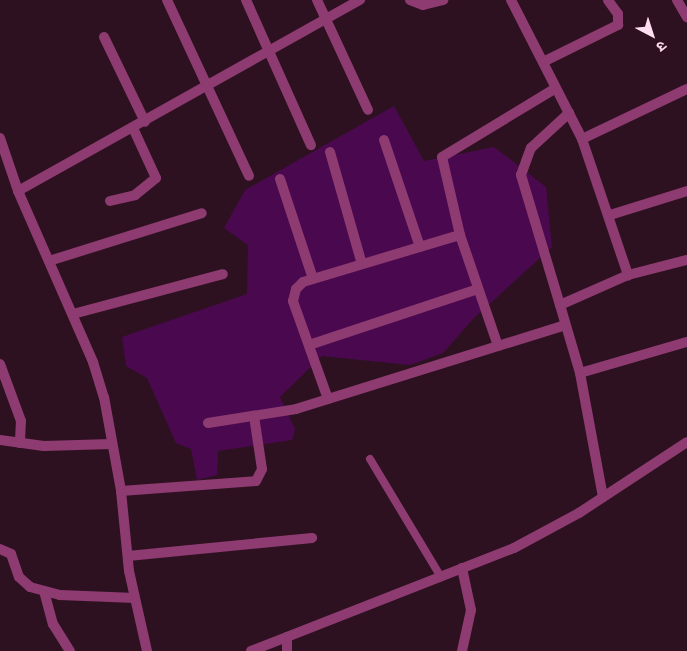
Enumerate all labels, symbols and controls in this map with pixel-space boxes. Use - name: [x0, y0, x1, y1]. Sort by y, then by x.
- north arrow: [627, 10, 677, 60]
- text: उ: [653, 37, 671, 56]

